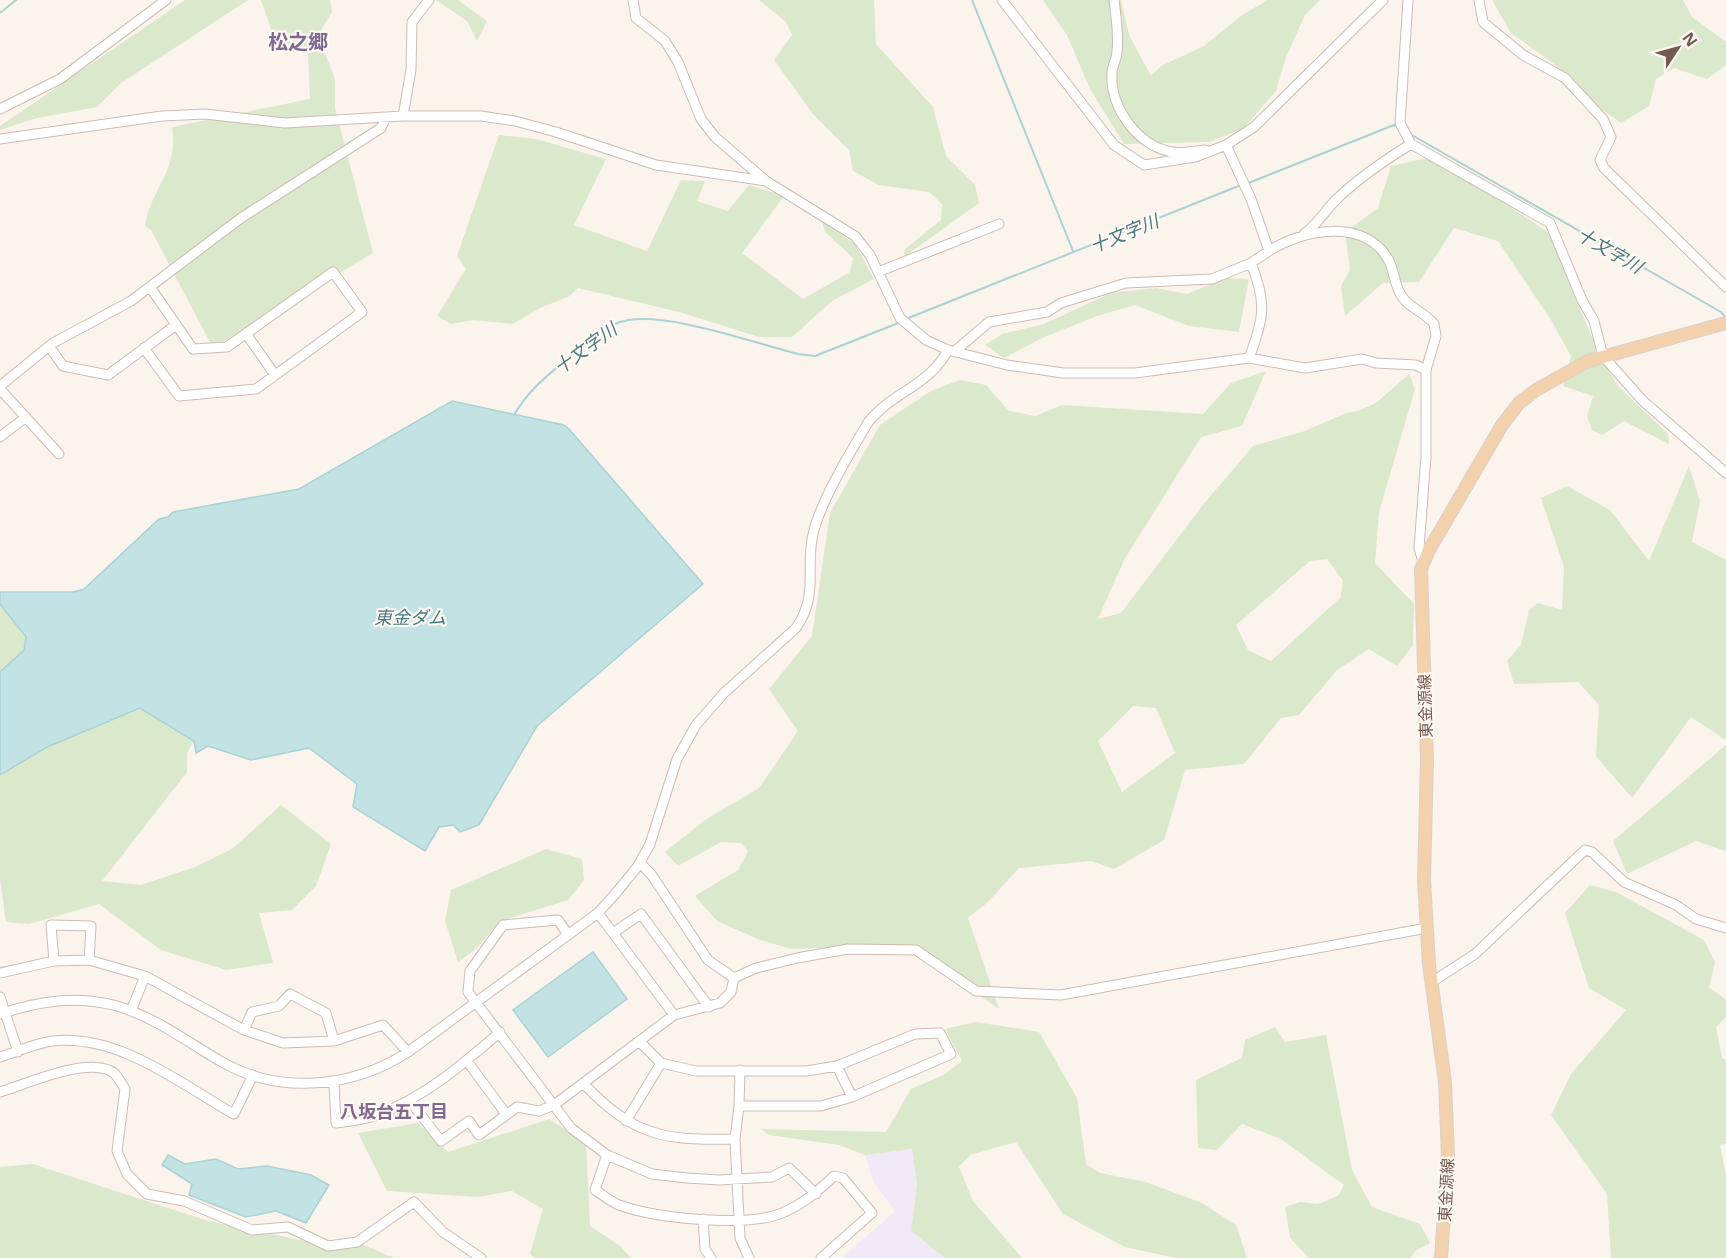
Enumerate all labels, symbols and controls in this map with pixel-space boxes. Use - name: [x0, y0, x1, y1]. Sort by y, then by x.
- north arrow: [1648, 18, 1708, 78]
- text: N: [1677, 27, 1703, 51]
- district label: 松之郷: [268, 28, 328, 55]
- water label: 十文字川: [1086, 208, 1164, 258]
- water label: 十文字川: [1573, 222, 1649, 279]
- water label: 十文字川: [549, 316, 623, 379]
- water label: 東金ダム: [374, 605, 446, 629]
- street label: 東金源線: [1413, 674, 1437, 738]
- district label: 八坂台五丁目: [340, 1099, 448, 1123]
- street label: 東金源線: [1433, 1157, 1459, 1223]

